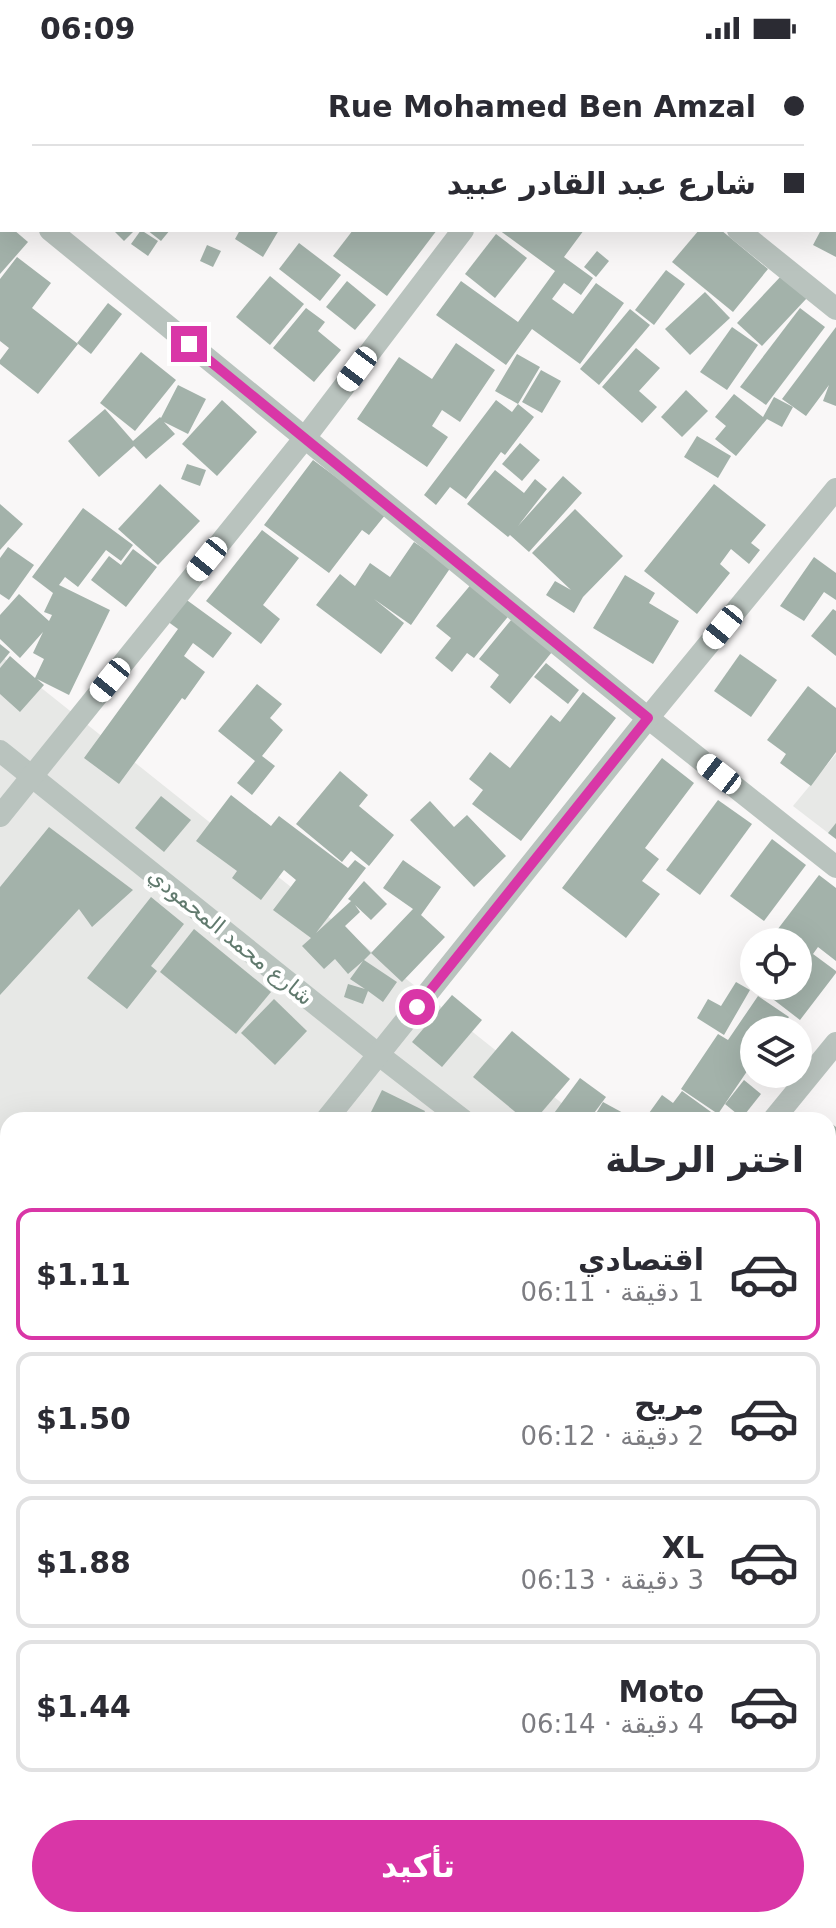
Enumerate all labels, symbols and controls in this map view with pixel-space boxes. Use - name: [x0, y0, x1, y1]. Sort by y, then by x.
- text: 06:09: [40, 11, 136, 46]
- text: Rue Mohamed Ben Amzal: [328, 89, 756, 124]
- text: شارع عبد القادر عبيد: [447, 166, 756, 201]
- route end: [171, 326, 207, 362]
- car: [333, 343, 381, 395]
- car: [183, 533, 231, 585]
- car: [699, 601, 747, 653]
- car: [86, 654, 134, 706]
- car: [693, 750, 745, 798]
- street label: شارع محمد المحمودي: [144, 862, 318, 1010]
- map controls: [740, 928, 812, 1088]
- button: locate: [740, 928, 812, 1000]
- route start: [399, 989, 435, 1025]
- button: layers: [740, 1016, 812, 1088]
- text: اختر الرحلة: [605, 1139, 804, 1180]
- icon: car: [728, 1238, 800, 1310]
- text: اقتصادي: [578, 1242, 704, 1277]
- text: $1.11: [36, 1257, 131, 1292]
- text: 1 دقيقة · 06:11: [521, 1277, 704, 1307]
- icon: car: [728, 1382, 800, 1454]
- text: مريح: [634, 1386, 704, 1421]
- text: $1.50: [36, 1401, 131, 1436]
- text: 2 دقيقة · 06:12: [521, 1421, 704, 1451]
- icon: car: [728, 1526, 800, 1598]
- text: XL: [662, 1530, 704, 1565]
- text: $1.88: [36, 1545, 131, 1580]
- text: 3 دقيقة · 06:13: [521, 1565, 704, 1595]
- icon: car: [728, 1670, 800, 1742]
- text: Moto: [619, 1674, 704, 1709]
- text: $1.44: [36, 1689, 131, 1724]
- text: 4 دقيقة · 06:14: [521, 1709, 704, 1739]
- button: تأكيد: [32, 1820, 804, 1912]

